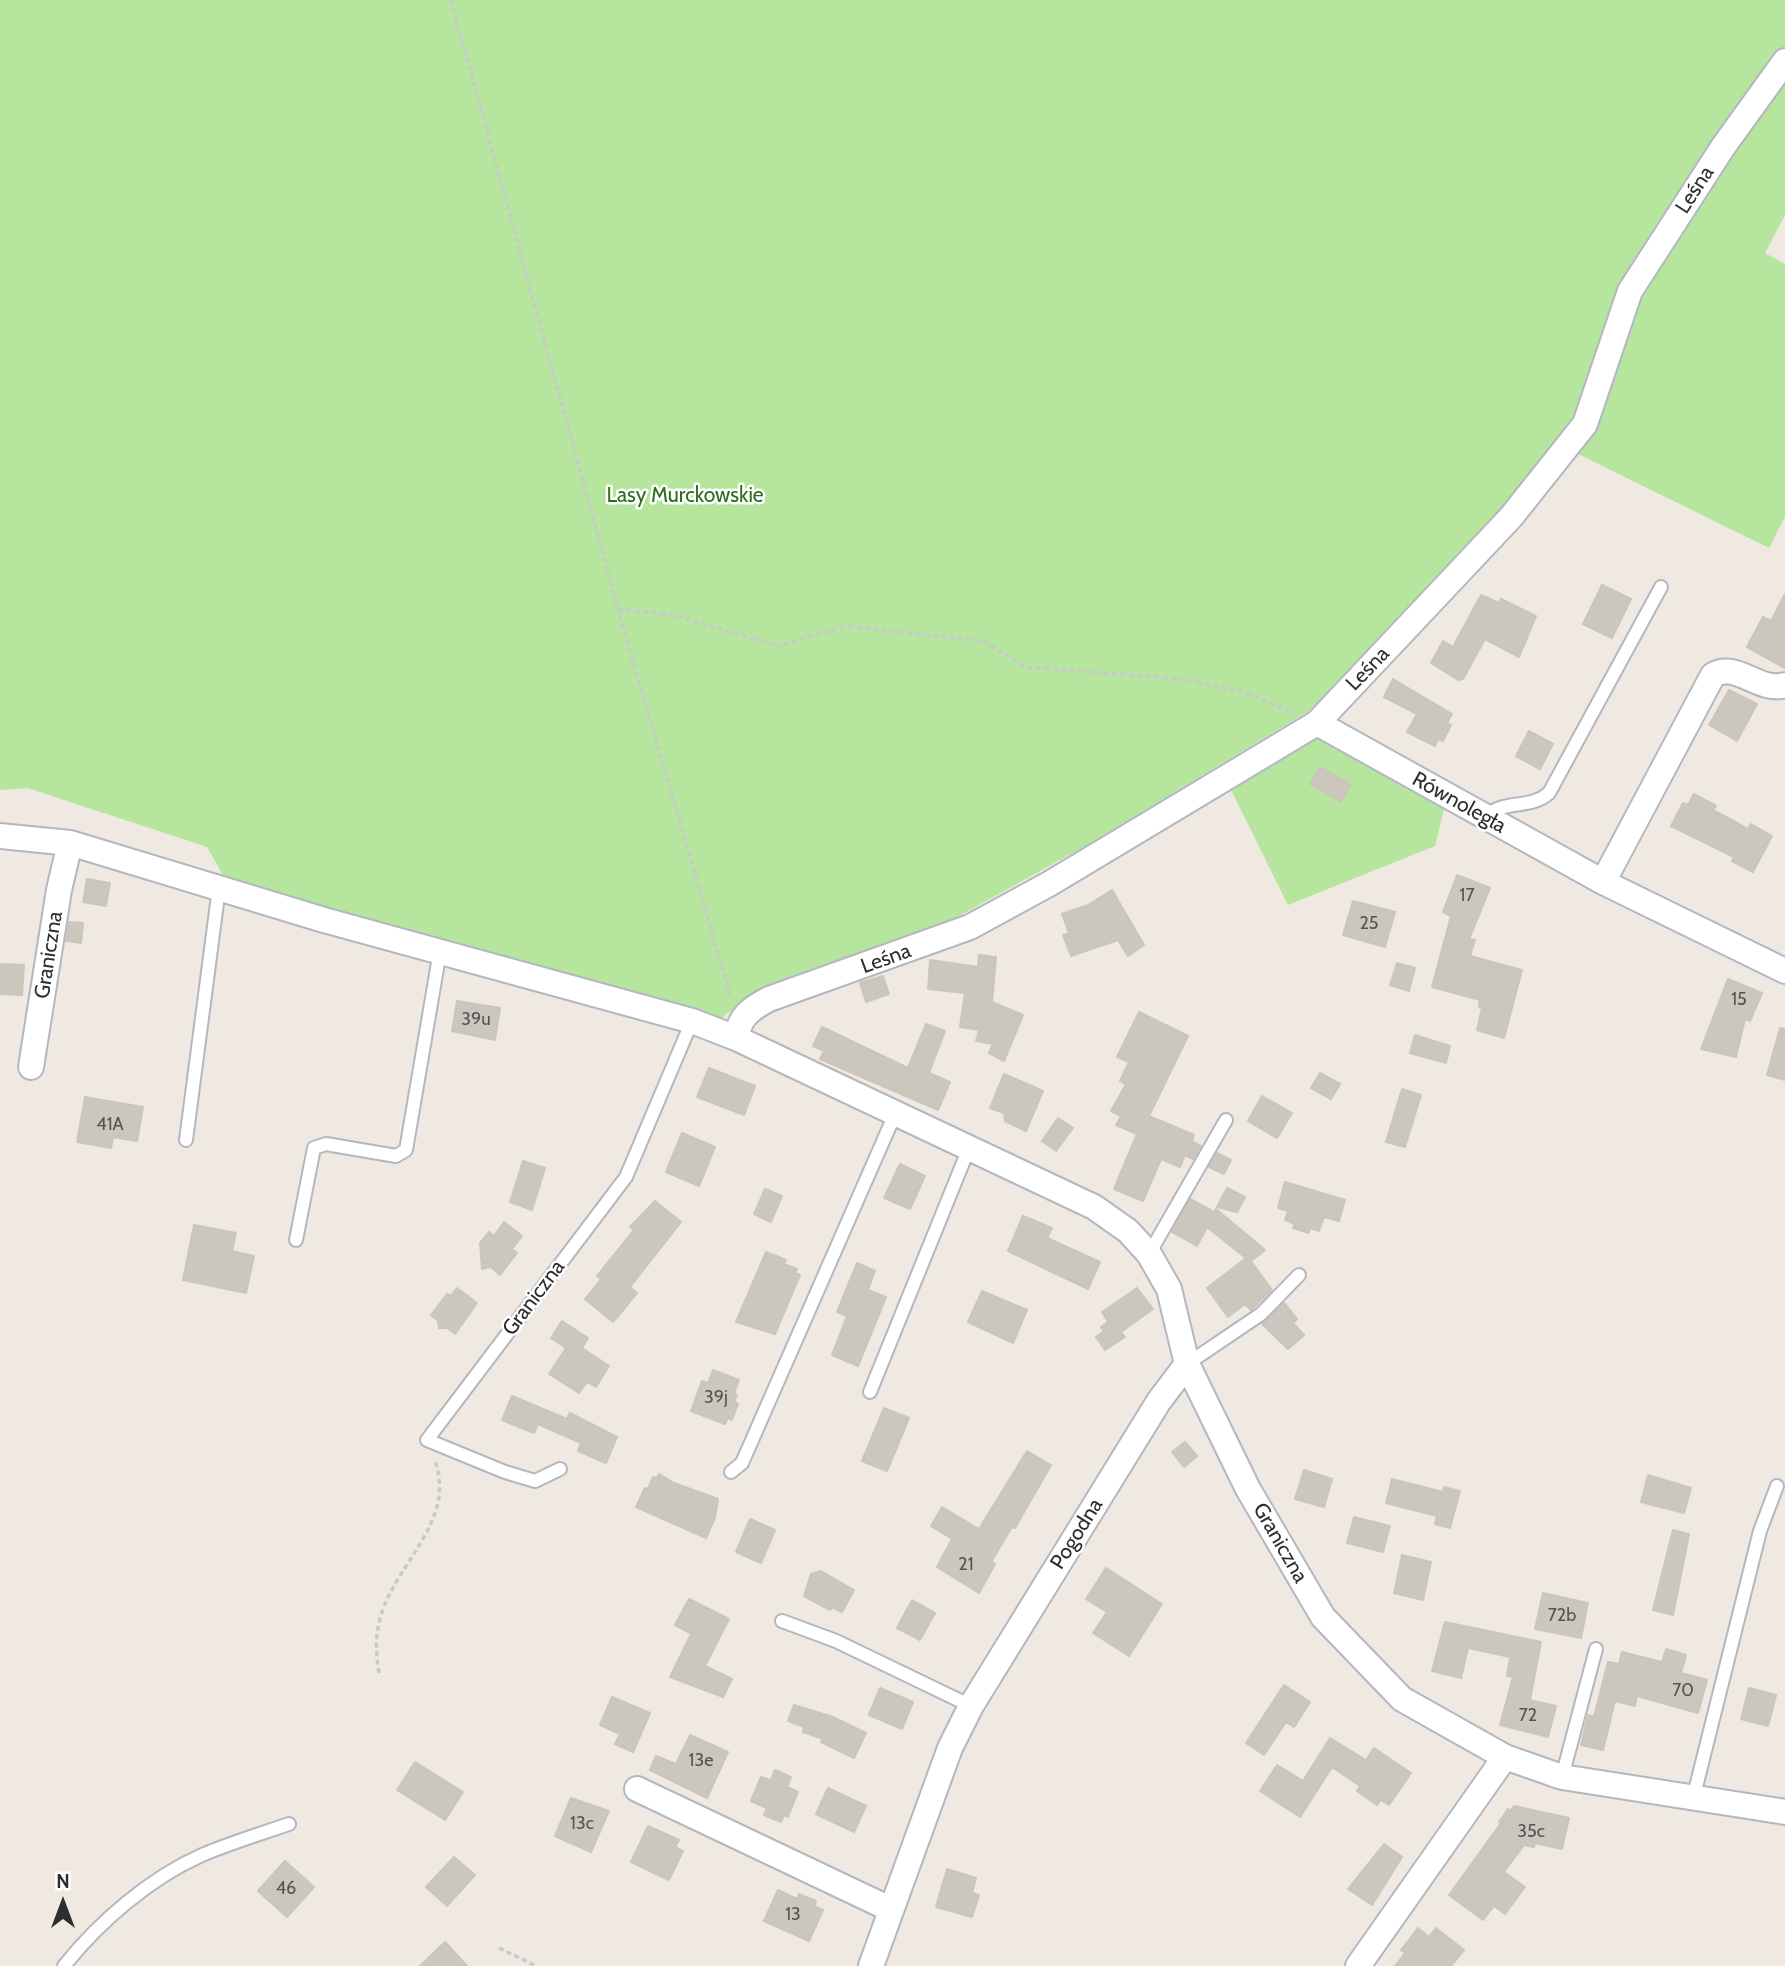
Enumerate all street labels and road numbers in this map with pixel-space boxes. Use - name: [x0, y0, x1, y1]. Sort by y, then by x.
- street label: Leśna: [1670, 162, 1720, 218]
- street label: Leśna: [1341, 642, 1395, 696]
- street label: Równoległa: [1408, 767, 1510, 839]
- street label: Graniczna: [30, 910, 68, 1000]
- street label: Leśna: [857, 938, 915, 980]
- street label: Graniczna: [497, 1255, 571, 1341]
- street label: Pogodna: [1045, 1494, 1109, 1574]
- street label: Graniczna: [1247, 1499, 1313, 1587]

